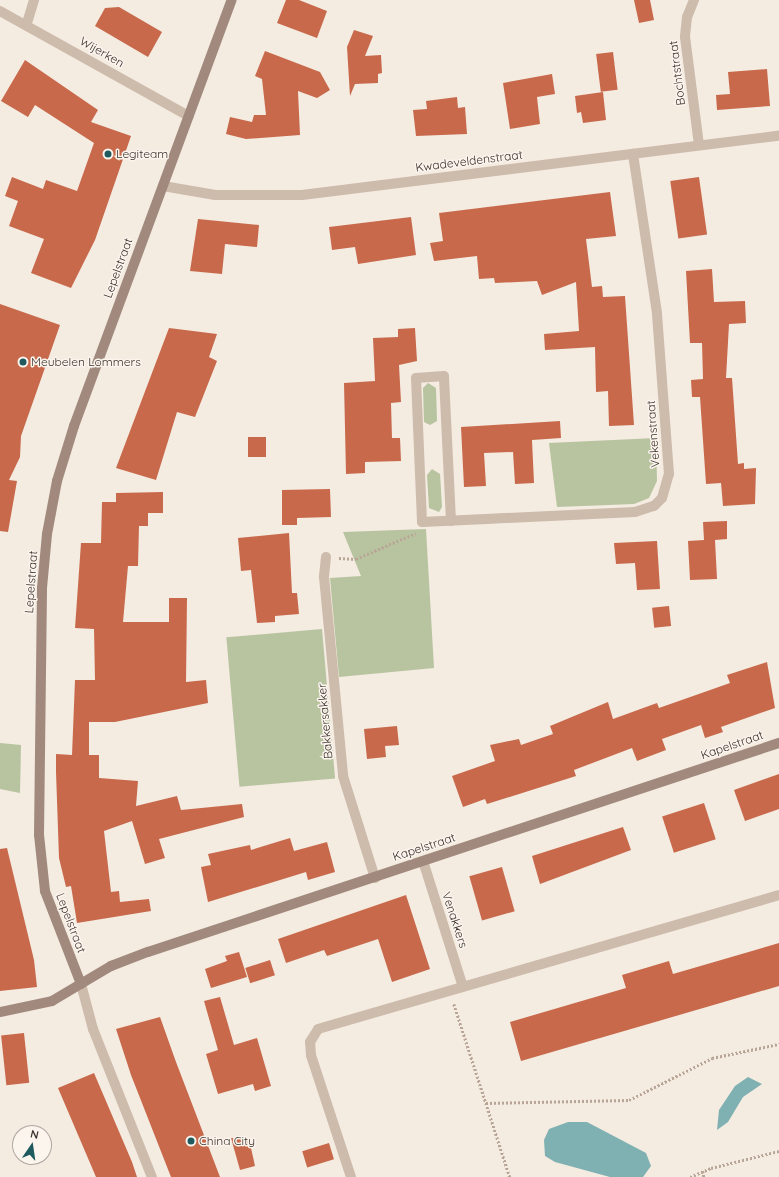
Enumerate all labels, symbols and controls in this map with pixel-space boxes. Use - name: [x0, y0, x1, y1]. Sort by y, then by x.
- street label: Wijerken: [77, 34, 127, 70]
- street label: Bochtstraat: [666, 40, 688, 106]
- place label: Legiteam: [116, 147, 168, 161]
- street label: Kwadeveldenstraat: [415, 147, 523, 175]
- marker: Legiteam: [103, 149, 113, 159]
- street label: Lepelstraat: [100, 236, 136, 300]
- place label: Meubelen Lommers: [31, 355, 141, 369]
- marker: Meubelen Lommers: [18, 357, 28, 367]
- street label: Vekenstraat: [643, 400, 663, 468]
- street label: Lepelstraat: [22, 550, 40, 614]
- street label: Bakkersakker: [315, 683, 335, 759]
- street label: Kapelstraat: [699, 728, 765, 762]
- street label: Kapelstraat: [391, 830, 457, 864]
- street label: Venakkers: [439, 890, 471, 950]
- street label: Lepelstraat: [53, 891, 89, 955]
- north arrow: [12, 1125, 52, 1165]
- text: N: [29, 1127, 40, 1142]
- place label: China City: [199, 1134, 255, 1148]
- marker: China City: [186, 1136, 196, 1146]

